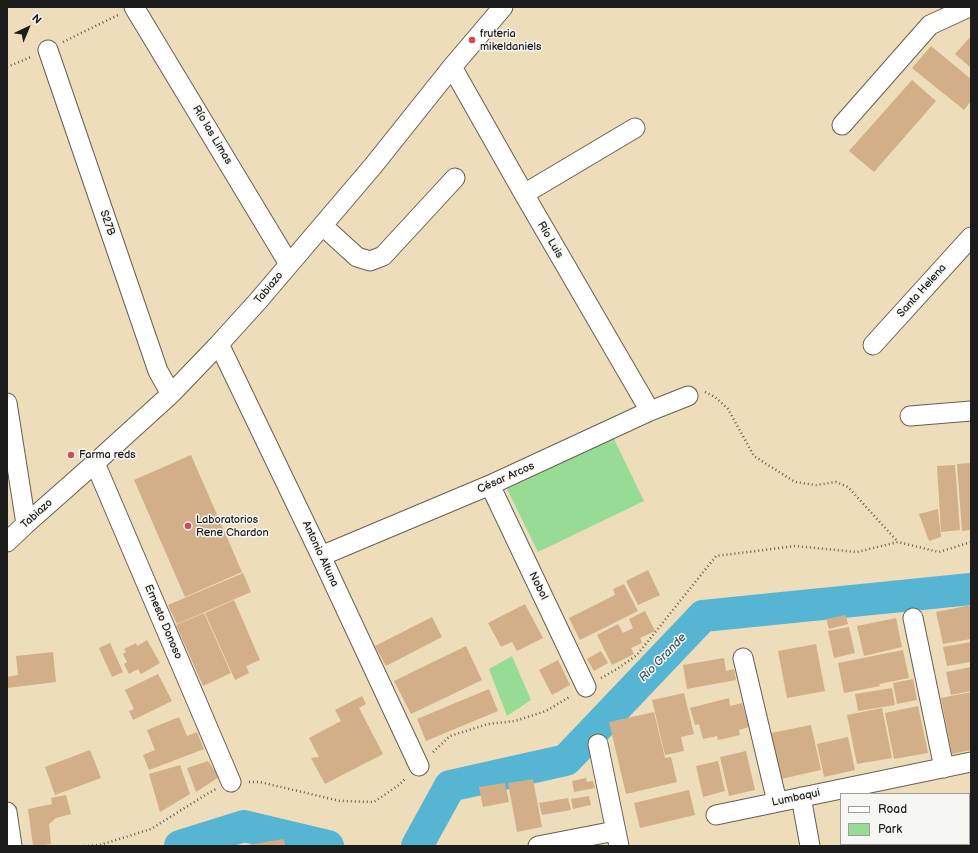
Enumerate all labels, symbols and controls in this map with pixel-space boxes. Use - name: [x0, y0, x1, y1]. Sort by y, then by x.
- north arrow: [8, 8, 48, 48]
- text: N: [29, 11, 44, 27]
- place label: fruteria mikeldaniels: [480, 27, 542, 53]
- marker: fruteria mikeldaniels: [467, 35, 477, 45]
- street label: Río las Limas: [189, 103, 235, 167]
- street label: S27B: [97, 209, 117, 237]
- street label: Río Luis: [534, 219, 566, 261]
- street label: Santa Helena: [895, 262, 949, 320]
- street label: Tabiazo: [252, 269, 286, 307]
- place label: Farma reds: [79, 448, 136, 462]
- marker: Farma reds: [66, 450, 76, 460]
- street label: César Arcos: [475, 460, 537, 496]
- street label: Tabiazo: [18, 496, 56, 532]
- place label: Laboratorios Rene Chardon: [196, 513, 269, 539]
- street label: Antonio Altuna: [299, 519, 341, 589]
- marker: Laboratorios Rene Chardon: [183, 521, 193, 531]
- street label: Nobol: [526, 570, 550, 602]
- street label: Ernesto Donoso: [141, 583, 185, 661]
- water label: Rio Grande: [636, 631, 690, 685]
- street label: Lumbaqui: [771, 786, 821, 810]
- legend: [840, 793, 970, 845]
- text: Road: [878, 802, 907, 817]
- text: Park: [878, 822, 902, 837]

